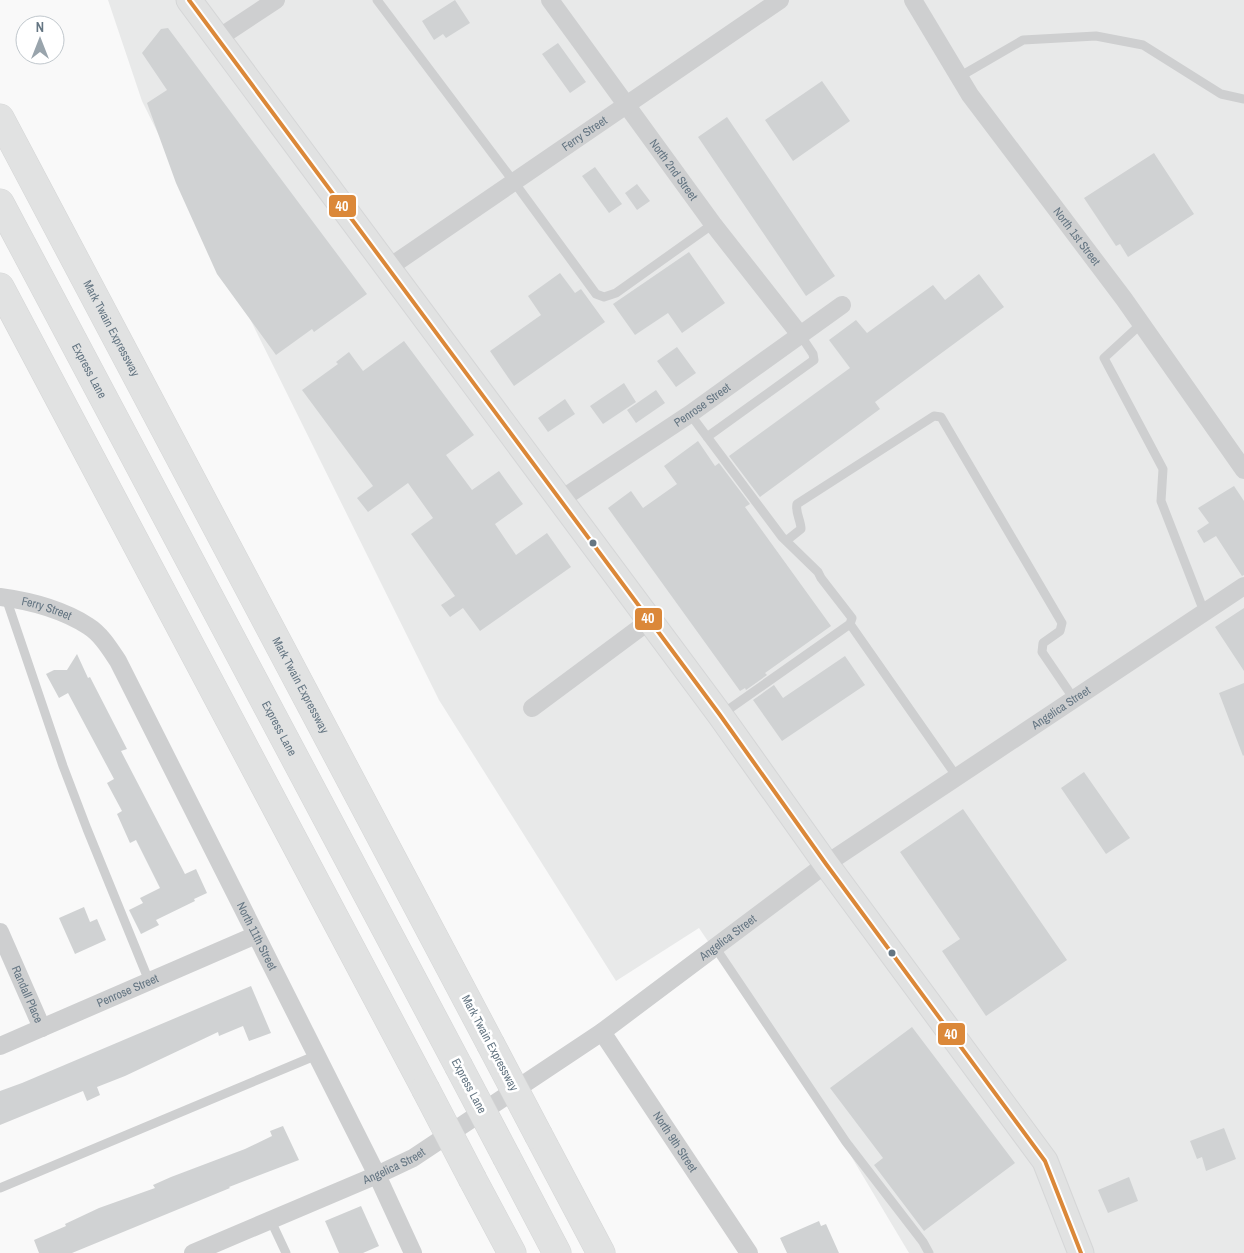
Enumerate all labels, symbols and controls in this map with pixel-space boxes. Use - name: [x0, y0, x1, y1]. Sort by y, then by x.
- north arrow: [15, 15, 65, 65]
- text: N: [36, 18, 44, 36]
- street label: Ferry Street: [559, 112, 610, 155]
- street label: North 2nd Street: [646, 136, 701, 204]
- line badge: 40: [328, 194, 357, 218]
- text: 40: [336, 197, 348, 215]
- street label: North 1st Street: [1050, 204, 1104, 269]
- street label: Mark Twain Expressway: [79, 277, 143, 379]
- street label: Express Lane: [68, 340, 110, 401]
- street label: Penrose Street: [671, 379, 734, 430]
- unlabelled marker: [588, 538, 598, 548]
- street label: Ferry Street: [20, 593, 74, 624]
- line badge: 40: [634, 607, 663, 631]
- text: 40: [642, 609, 654, 627]
- street label: Mark Twain Expressway: [268, 634, 333, 736]
- street label: Angelica Street: [1028, 682, 1094, 734]
- street label: Express Lane: [258, 698, 300, 759]
- street label: North 11th Street: [233, 899, 281, 973]
- street label: Angelica Street: [695, 911, 760, 965]
- unlabelled marker: [887, 948, 897, 958]
- street label: Randall Place: [8, 963, 47, 1025]
- street label: Penrose Street: [94, 970, 161, 1011]
- street label: Mark Twain Expressway: [458, 992, 522, 1094]
- line badge: 40: [937, 1022, 966, 1046]
- text: 40: [945, 1025, 957, 1043]
- street label: Express Lane: [448, 1056, 490, 1116]
- street label: North 9th Street: [649, 1108, 701, 1176]
- street label: Angelica Street: [360, 1144, 429, 1188]

